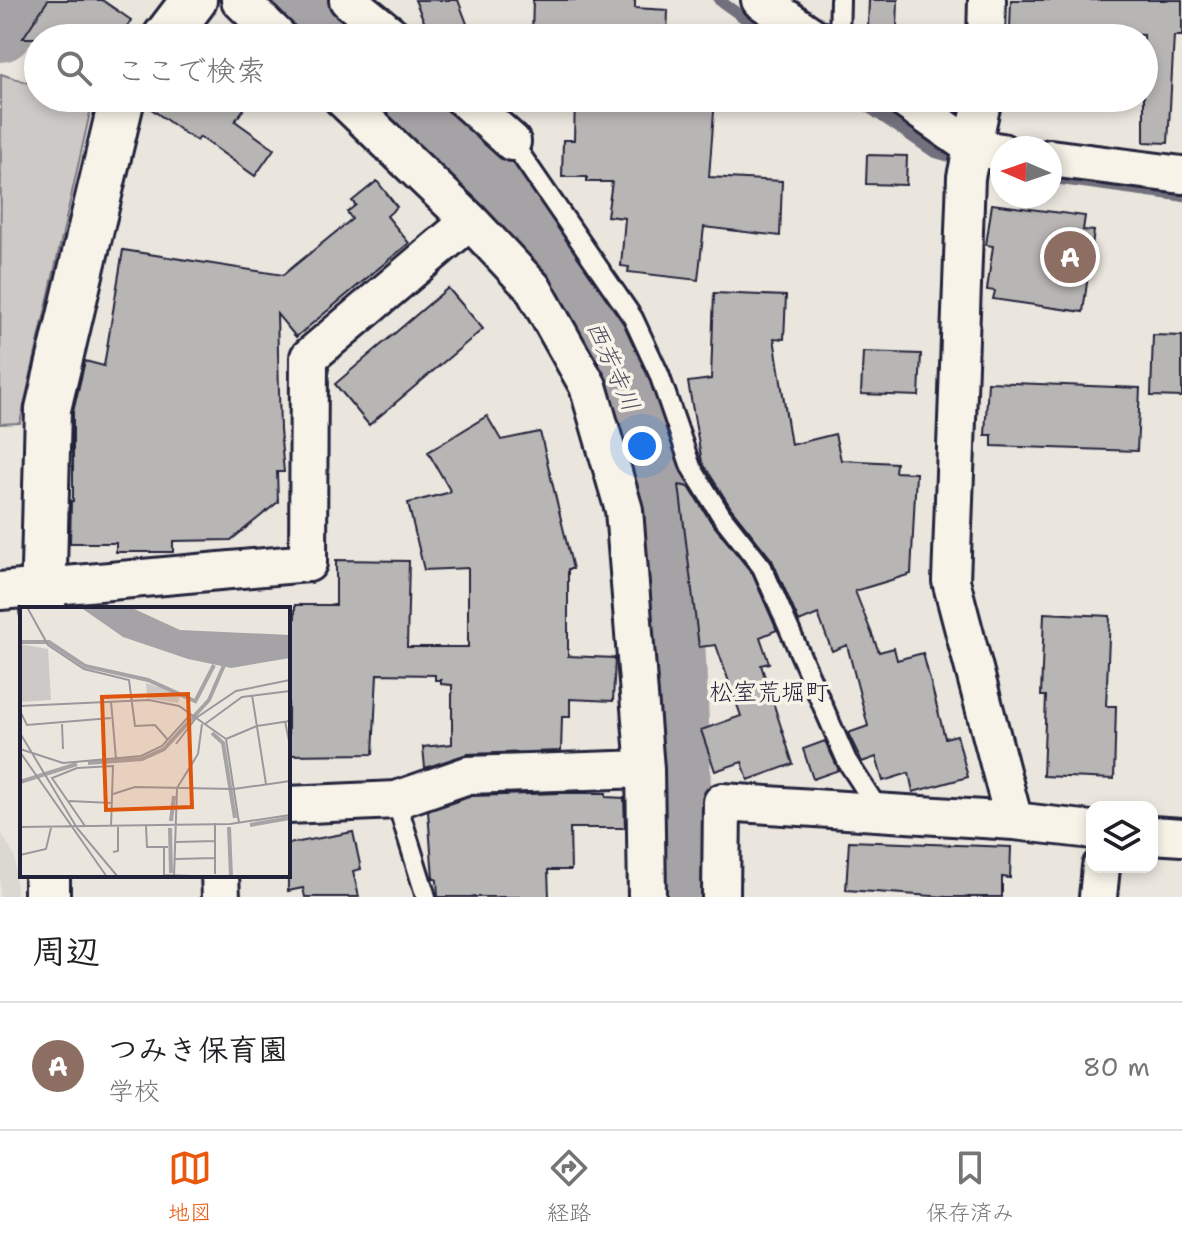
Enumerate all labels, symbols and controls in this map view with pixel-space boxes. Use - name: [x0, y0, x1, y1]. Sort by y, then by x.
- search box: [24, 24, 1158, 112]
- icon: search: [52, 46, 96, 90]
- text: ここで検索: [116, 50, 266, 91]
- north arrow: [990, 136, 1062, 208]
- pin: A: [1044, 227, 1096, 287]
- water label: 西芳寺川: [579, 316, 647, 416]
- your location: [622, 426, 662, 466]
- inset map: [20, 607, 290, 877]
- district label: 松室荒堀町: [709, 676, 829, 708]
- map controls: [1086, 801, 1158, 873]
- button: layers: [1086, 801, 1158, 873]
- text: 周辺: [32, 928, 100, 974]
- text: つみき保育園: [108, 1029, 288, 1070]
- text: A: [48, 1049, 68, 1084]
- text: 80 m: [1083, 1049, 1150, 1084]
- text: 学校: [108, 1073, 160, 1108]
- tab: 地図: [168, 1146, 212, 1227]
- tab: 経路: [547, 1146, 591, 1227]
- tab: 保存済み: [926, 1146, 1014, 1227]

